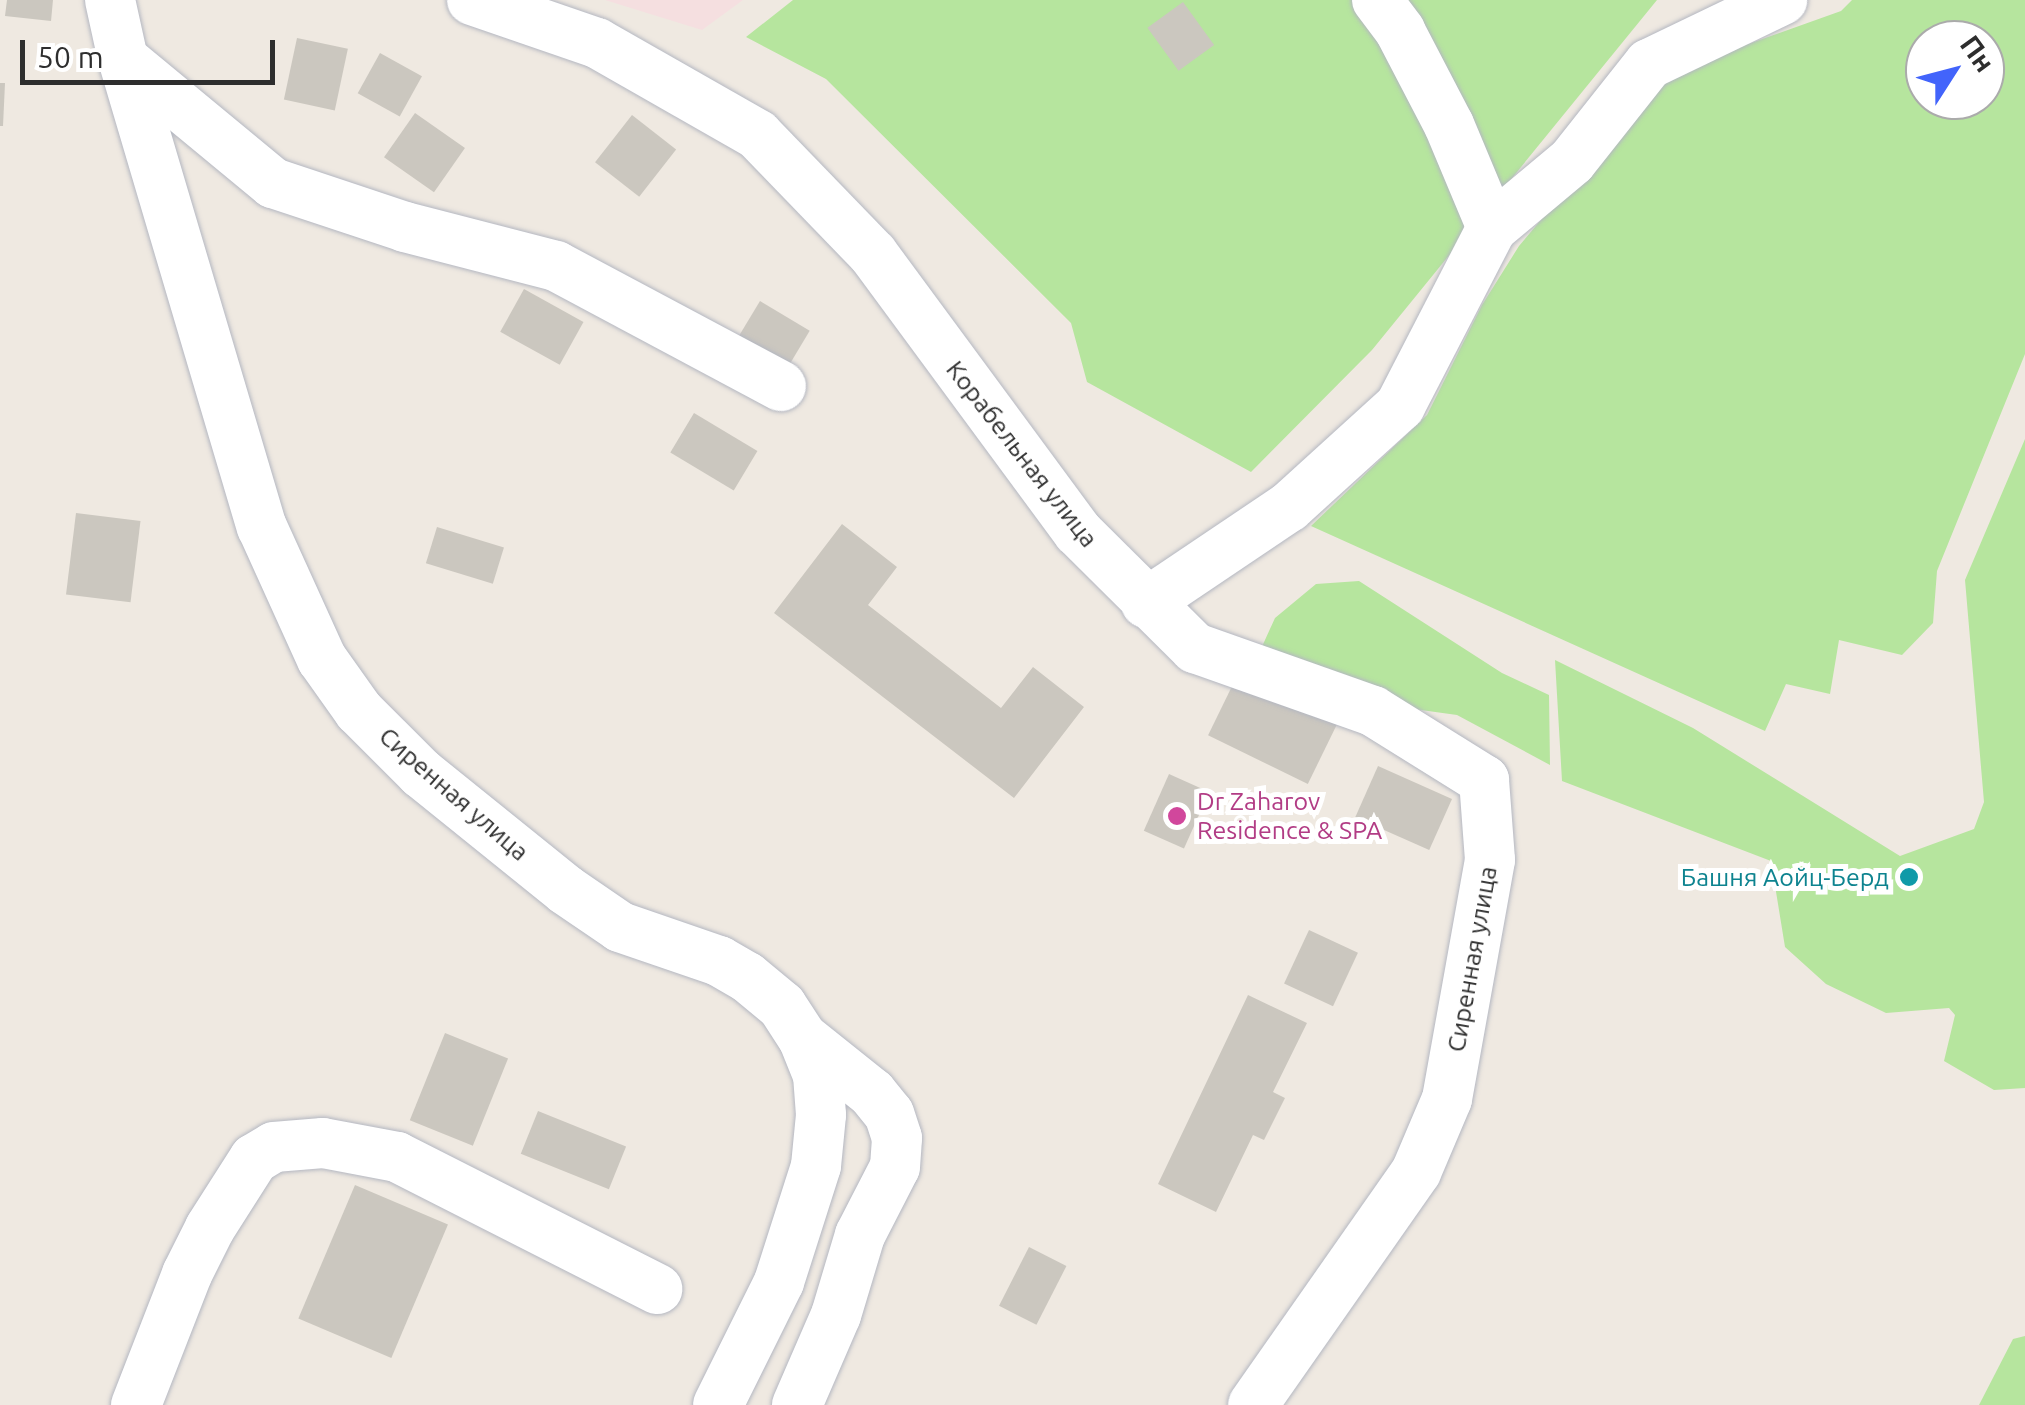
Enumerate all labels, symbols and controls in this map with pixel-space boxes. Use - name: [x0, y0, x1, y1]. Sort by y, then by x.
- scale bar: [25, 20, 280, 82]
- north arrow: [1905, 20, 2005, 120]
- text: Пн: [1955, 29, 2001, 77]
- text: 50 m: [37, 40, 104, 74]
- street label: Корабельная улица: [940, 355, 1104, 553]
- street label: Сиренная улица: [373, 721, 535, 867]
- place label: Dr Zaharov Residence & SPA: [1197, 787, 1382, 846]
- marker: Dr Zaharov Residence & SPA: [1166, 805, 1188, 827]
- place label: Башня Аойц-Берд: [1681, 862, 1889, 892]
- street label: Сиренная улица: [1441, 864, 1503, 1054]
- marker: Башня Аойц-Берд: [1898, 866, 1920, 888]

